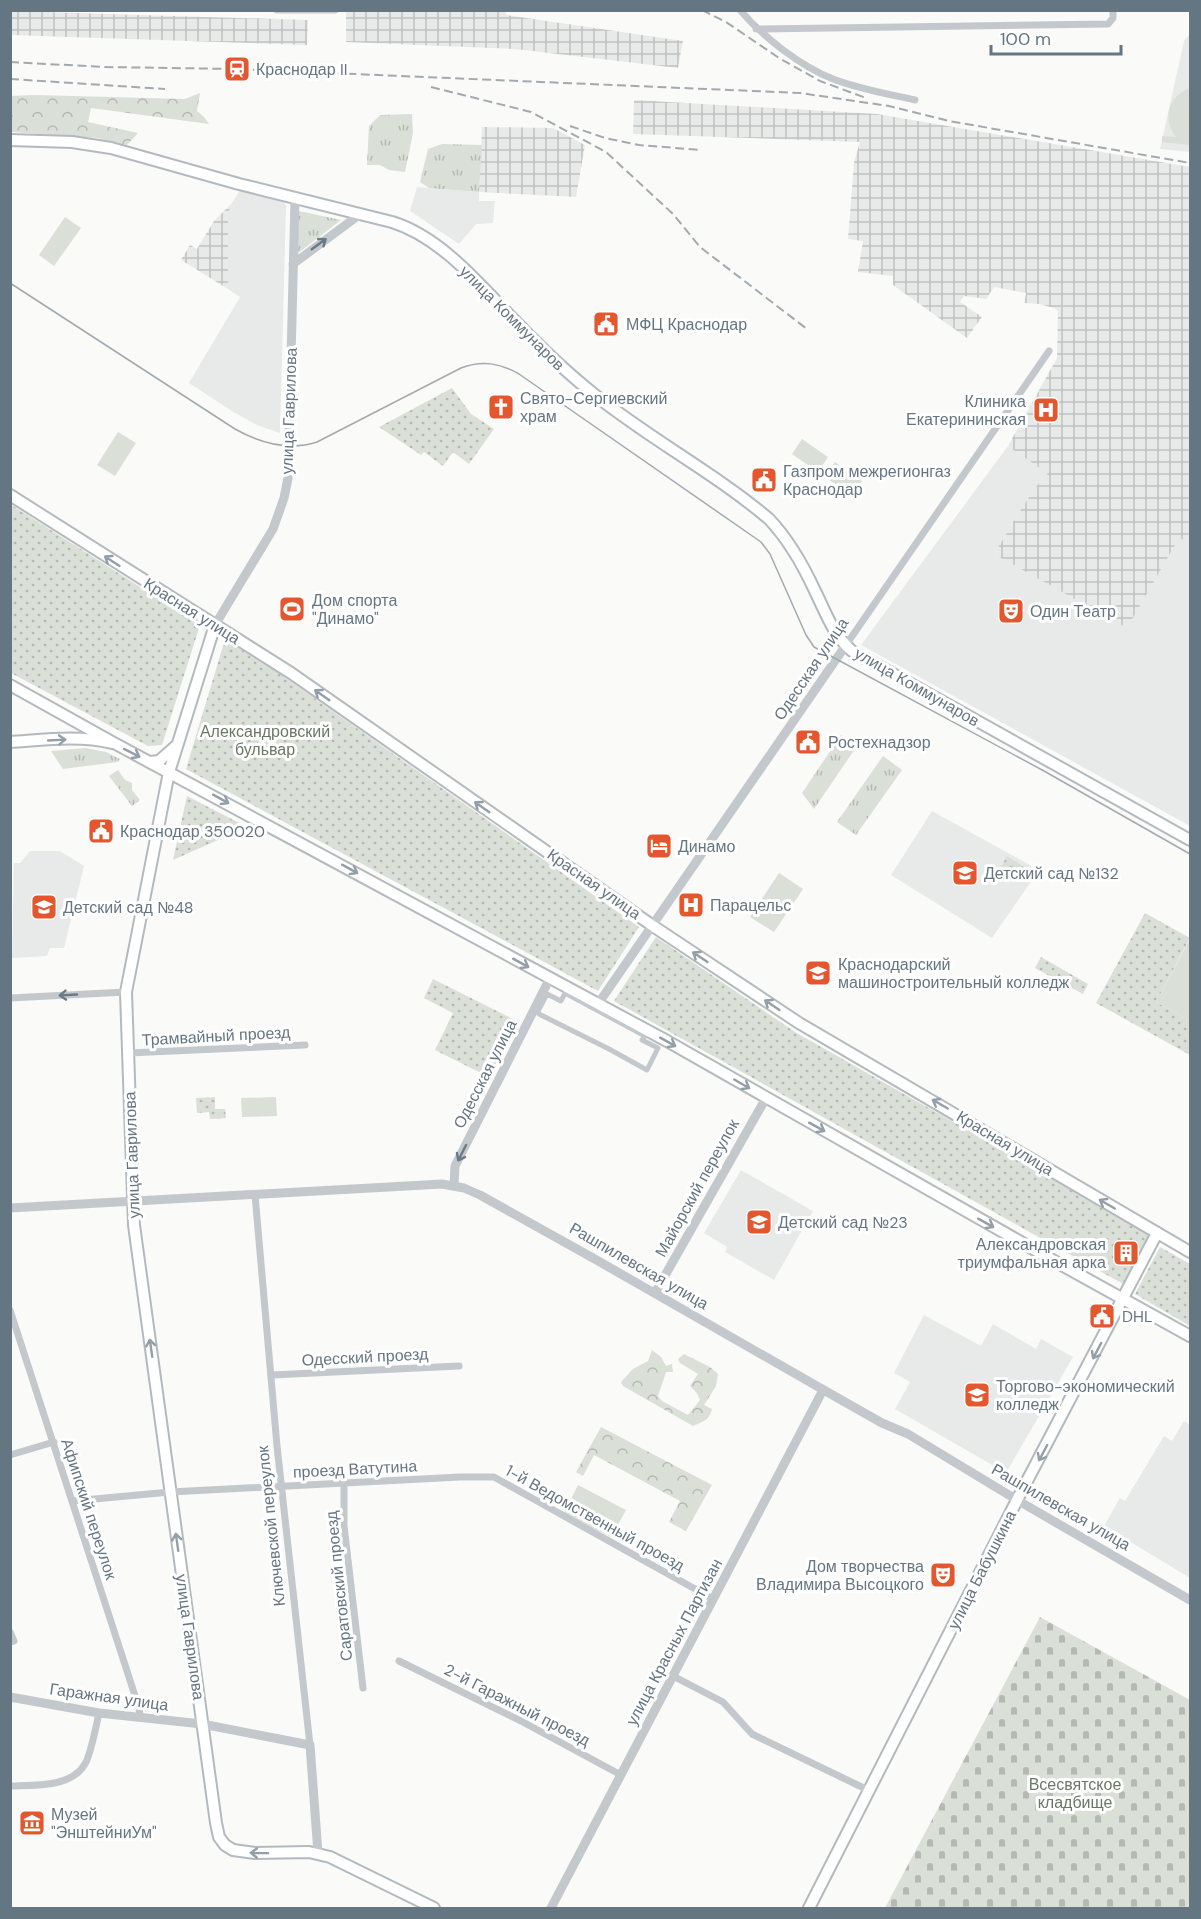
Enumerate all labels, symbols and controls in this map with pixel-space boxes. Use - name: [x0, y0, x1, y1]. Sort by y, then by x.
- scale bar: [991, 18, 1122, 56]
- text: 100 m: [1000, 27, 1051, 51]
- station icon: Краснодар II: [222, 54, 252, 84]
- place label: Краснодар II: [256, 59, 347, 80]
- one-way arrow: [311, 238, 327, 250]
- street label: улица Коммунаров: [455, 261, 569, 375]
- public building icon: МФЦ Краснодар: [591, 309, 621, 339]
- place label: МФЦ Краснодар: [626, 314, 747, 335]
- street label: улица Гаврилова: [276, 347, 302, 475]
- place label: Свято-Сергиевский храм: [520, 388, 667, 427]
- place label: Клиника Екатерининская: [906, 391, 1026, 430]
- church icon: Свято-Сергиевский храм: [486, 392, 516, 422]
- hospital icon: Клиника Екатерининская: [1031, 395, 1061, 425]
- place label: Газпром межрегионгаз Краснодар: [783, 461, 951, 500]
- public building icon: Газпром межрегионгаз Краснодар: [749, 465, 779, 495]
- one-way arrow: [104, 554, 121, 566]
- street label: Красная улица: [140, 573, 244, 649]
- place label: Дом спорта "Динамо": [312, 590, 397, 629]
- sports icon: Дом спорта "Динамо": [277, 594, 307, 624]
- theatre icon: Один Театр: [996, 596, 1026, 626]
- place label: Один Театр: [1030, 601, 1116, 622]
- street label: Одесская улица: [769, 614, 853, 724]
- street label: улица Коммунаров: [851, 643, 983, 731]
- one-way arrow: [314, 689, 331, 701]
- park label: Александровский бульвар: [200, 721, 330, 760]
- public building icon: Ростехнадзор: [793, 727, 823, 757]
- place label: Ростехнадзор: [828, 732, 931, 753]
- one-way arrow: [46, 734, 66, 745]
- one-way arrow: [123, 747, 140, 759]
- one-way arrow: [211, 794, 229, 805]
- one-way arrow: [474, 801, 491, 813]
- public building icon: Краснодар 350020: [86, 816, 116, 846]
- place label: Краснодар 350020: [120, 821, 265, 842]
- hotel icon: Динамо: [644, 831, 674, 861]
- place label: Динамо: [678, 836, 736, 857]
- street label: Красная улица: [543, 844, 645, 924]
- school or university icon: Детский сад №132: [950, 858, 980, 888]
- one-way arrow: [341, 863, 358, 875]
- place label: Детский сад №132: [984, 863, 1119, 884]
- hospital icon: Парацельс: [676, 890, 706, 920]
- school or university icon: Детский сад №48: [29, 892, 59, 922]
- place label: Парацельс: [710, 895, 791, 916]
- place label: Детский сад №48: [63, 897, 194, 918]
- one-way arrow: [692, 951, 708, 963]
- place label: Краснодарский машиностроительный колледж: [838, 954, 1069, 993]
- one-way arrow: [512, 958, 530, 969]
- school or university icon: Краснодарский машиностроительный колледж: [803, 958, 833, 988]
- one-way arrow: [59, 990, 79, 1001]
- one-way arrow: [763, 998, 780, 1011]
- street label: Одесская улица: [449, 1016, 522, 1132]
- street label: Трамвайный проезд: [141, 1022, 291, 1050]
- one-way arrow: [659, 1036, 676, 1048]
- one-way arrow: [733, 1079, 750, 1091]
- street label: улица Гаврилова: [119, 1091, 145, 1219]
- one-way arrow: [932, 1097, 949, 1109]
- street label: Красная улица: [953, 1106, 1058, 1180]
- street label: Майорский переулок: [650, 1114, 744, 1261]
- one-way arrow: [807, 1122, 825, 1133]
- one-way arrow: [455, 1144, 467, 1162]
- one-way arrow: [1099, 1198, 1116, 1210]
- school or university icon: Детский сад №23: [744, 1207, 774, 1237]
- place label: Детский сад №23: [778, 1212, 908, 1233]
- street label: Рашпилевская улица: [566, 1218, 712, 1314]
- one-way arrow: [977, 1218, 995, 1229]
- place label: Александровская триумфальная арка: [958, 1234, 1106, 1273]
- building icon: Александровская триумфальная арка: [1111, 1238, 1141, 1268]
- public building icon: DHL: [1087, 1301, 1117, 1331]
- place label: DHL: [1122, 1306, 1152, 1327]
- one-way arrow: [145, 1339, 156, 1359]
- one-way arrow: [1091, 1341, 1102, 1359]
- street label: Одесский проезд: [301, 1343, 430, 1371]
- place label: Торгово-экономический колледж: [996, 1376, 1175, 1415]
- school or university icon: Торгово-экономический колледж: [962, 1380, 992, 1410]
- street label: Афипский переулок: [56, 1436, 122, 1583]
- street label: Ключевской переулок: [252, 1444, 290, 1607]
- one-way arrow: [1036, 1444, 1048, 1462]
- street label: проезд Ватутина: [292, 1455, 418, 1483]
- street label: Рашпилевская улица: [988, 1459, 1134, 1555]
- street label: 1-й Ведомственный проезд: [502, 1460, 689, 1576]
- street label: улица Бабушкина: [943, 1507, 1021, 1633]
- street label: Саратовский проезд: [321, 1509, 357, 1662]
- one-way arrow: [172, 1532, 183, 1552]
- street label: улица Красных Партизан: [621, 1555, 727, 1729]
- place label: Дом творчества Владимира Высоцкого: [756, 1556, 924, 1595]
- theatre icon: Дом творчества Владимира Высоцкого: [928, 1560, 958, 1590]
- street label: улица Гаврилова: [171, 1573, 209, 1701]
- street label: 2-й Гаражный проезд: [440, 1659, 594, 1751]
- street label: Гаражная улица: [48, 1678, 170, 1716]
- park label: Всесвятское кладбище: [1029, 1774, 1121, 1813]
- place label: Музей "ЭнштейниУм": [51, 1804, 157, 1843]
- museum icon: Музей "ЭнштейниУм": [17, 1808, 47, 1838]
- one-way arrow: [250, 1847, 270, 1859]

